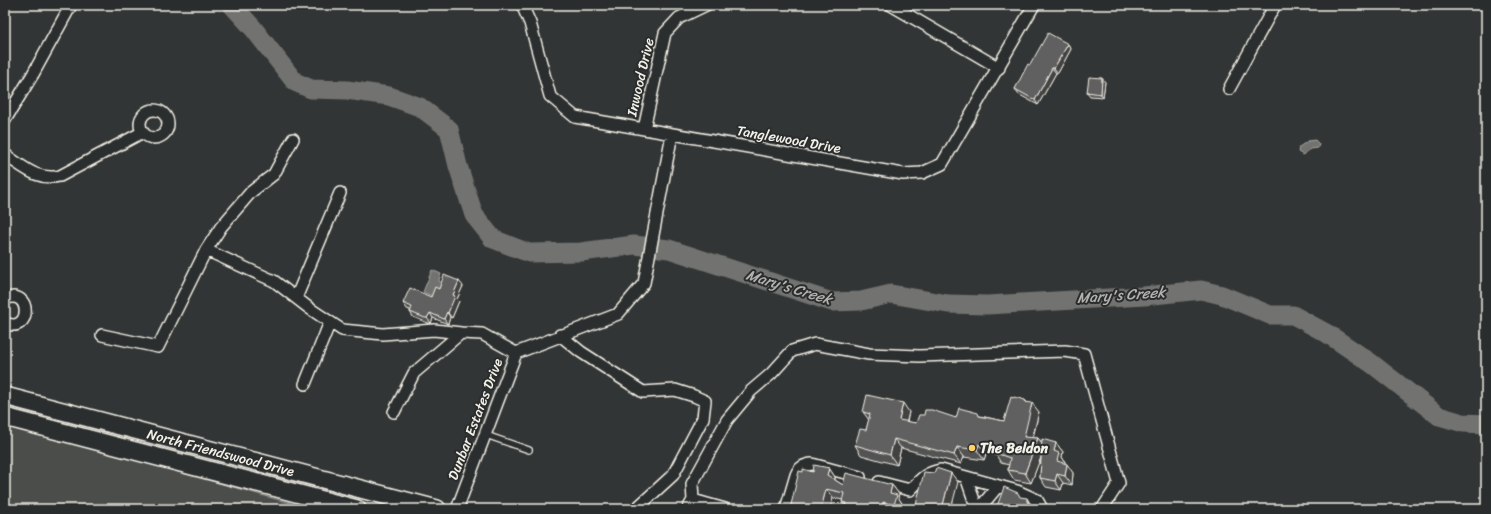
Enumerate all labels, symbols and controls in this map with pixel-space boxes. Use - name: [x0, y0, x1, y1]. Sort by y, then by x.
- street label: Inwood Drive: [619, 35, 662, 120]
- street label: Tanglewood Drive: [735, 118, 843, 161]
- water label: Mary's Creek: [743, 262, 837, 313]
- water label: Mary's Creek: [1076, 279, 1168, 311]
- street label: Dunbar Estates Drive: [441, 354, 510, 484]
- street label: North Friendswood Drive: [144, 422, 297, 484]
- place label: The Beldon: [980, 436, 1048, 461]
- marker: The Beldon: [967, 443, 977, 453]

